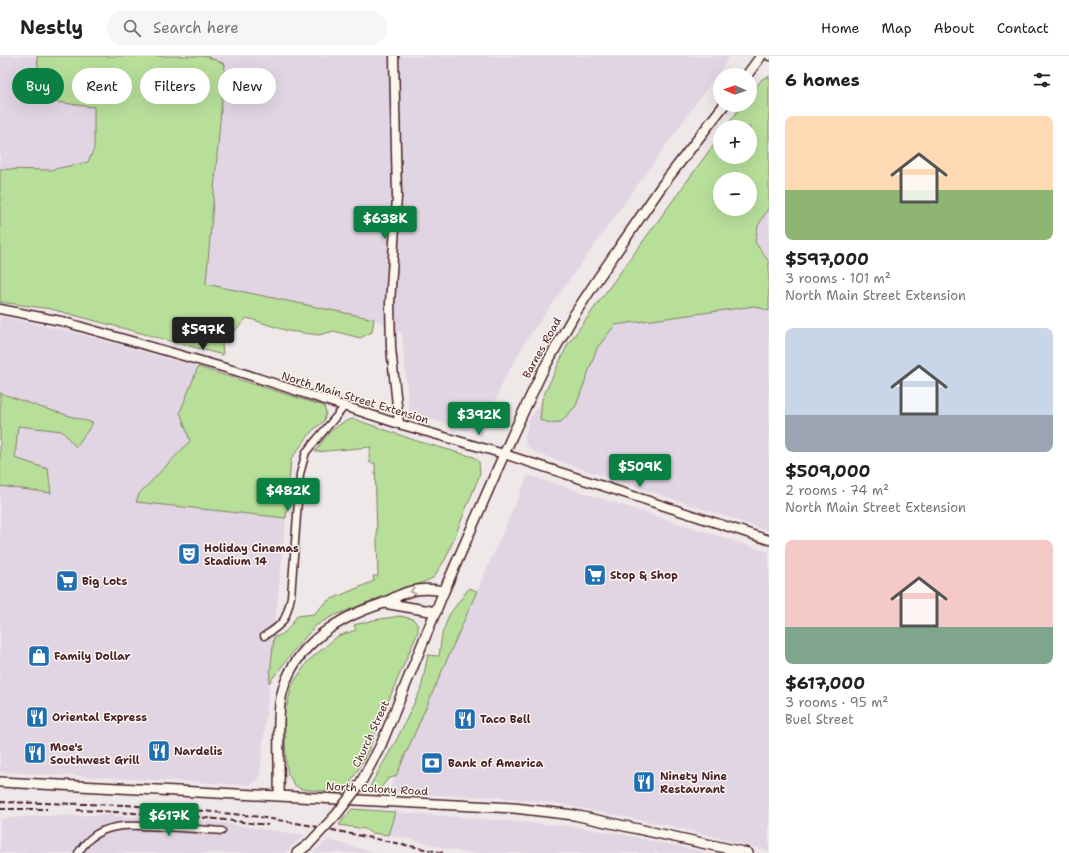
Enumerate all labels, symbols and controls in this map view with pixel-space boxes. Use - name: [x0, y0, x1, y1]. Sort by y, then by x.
- search box: [107, 10, 387, 46]
- text: Nestly: [20, 15, 83, 40]
- icon: search: [121, 17, 143, 39]
- text: Search here: [153, 18, 239, 38]
- text: Home: [821, 19, 860, 37]
- text: Map: [882, 19, 912, 37]
- text: About: [934, 19, 975, 37]
- text: Contact: [997, 19, 1049, 37]
- chip: Buy: [12, 68, 64, 104]
- chip: Rent: [72, 68, 132, 104]
- chip: Filters: [140, 68, 210, 104]
- chip: New: [218, 68, 276, 104]
- north arrow: [713, 68, 757, 112]
- map controls: [713, 68, 757, 216]
- text: 6 homes: [785, 69, 860, 91]
- icon: filters: [1031, 69, 1053, 91]
- button: +: [713, 120, 757, 164]
- icon: home: [883, 142, 955, 214]
- button: −: [713, 172, 757, 216]
- pin: $638K: [357, 206, 413, 240]
- text: $638K: [363, 210, 407, 227]
- text: $597,000: [785, 248, 869, 270]
- text: 3 rooms · 101 m²: [785, 270, 891, 287]
- text: North Main Street Extension: [785, 287, 966, 304]
- street label: Barnes Road: [519, 315, 565, 381]
- pin: $597K: [175, 317, 231, 351]
- text: $597K: [181, 321, 225, 338]
- icon: home: [883, 354, 955, 426]
- street label: North Main Street Extension: [280, 368, 431, 428]
- pin: $392K: [451, 402, 507, 436]
- text: $392K: [457, 406, 501, 423]
- pin: $509K: [612, 454, 668, 488]
- text: $509K: [618, 458, 662, 475]
- text: $509,000: [785, 460, 871, 482]
- pin: $482K: [260, 478, 316, 512]
- text: $482K: [266, 482, 310, 499]
- text: 2 rooms · 74 m²: [785, 482, 889, 499]
- text: North Main Street Extension: [785, 499, 966, 516]
- theatre icon: Holiday Cinemas Stadium 14: [176, 541, 202, 567]
- place label: Holiday Cinemas Stadium 14: [204, 541, 299, 569]
- supermarket icon: Stop & Shop: [582, 562, 608, 588]
- icon: home: [883, 566, 955, 638]
- supermarket icon: Big Lots: [54, 568, 80, 594]
- place label: Stop & Shop: [610, 568, 678, 583]
- place label: Big Lots: [82, 574, 128, 589]
- one-way arrow: [410, 586, 417, 595]
- shop icon: Family Dollar: [26, 643, 52, 669]
- place label: Family Dollar: [54, 649, 131, 664]
- text: $617,000: [785, 672, 865, 694]
- text: 3 rooms · 95 m²: [785, 694, 888, 711]
- street label: Church Street: [349, 698, 393, 770]
- restaurant icon: Oriental Express: [24, 704, 50, 730]
- restaurant icon: Taco Bell: [452, 706, 478, 732]
- place label: Oriental Express: [52, 710, 147, 725]
- text: Buel Street: [785, 711, 854, 728]
- place label: Taco Bell: [480, 712, 531, 727]
- restaurant icon: Nardelis: [146, 738, 172, 764]
- restaurant icon: Moe's Southwest Grill: [22, 740, 48, 766]
- place label: Moe's Southwest Grill: [50, 740, 140, 768]
- place label: Nardelis: [174, 744, 223, 759]
- bank icon: Bank of America: [419, 750, 445, 776]
- place label: Bank of America: [448, 756, 544, 771]
- restaurant icon: Ninety Nine Restaurant: [631, 769, 657, 795]
- place label: Ninety Nine Restaurant: [660, 769, 728, 797]
- street label: North Colony Road: [326, 779, 428, 799]
- pin: $617K: [141, 803, 197, 837]
- text: $617K: [149, 807, 189, 824]

